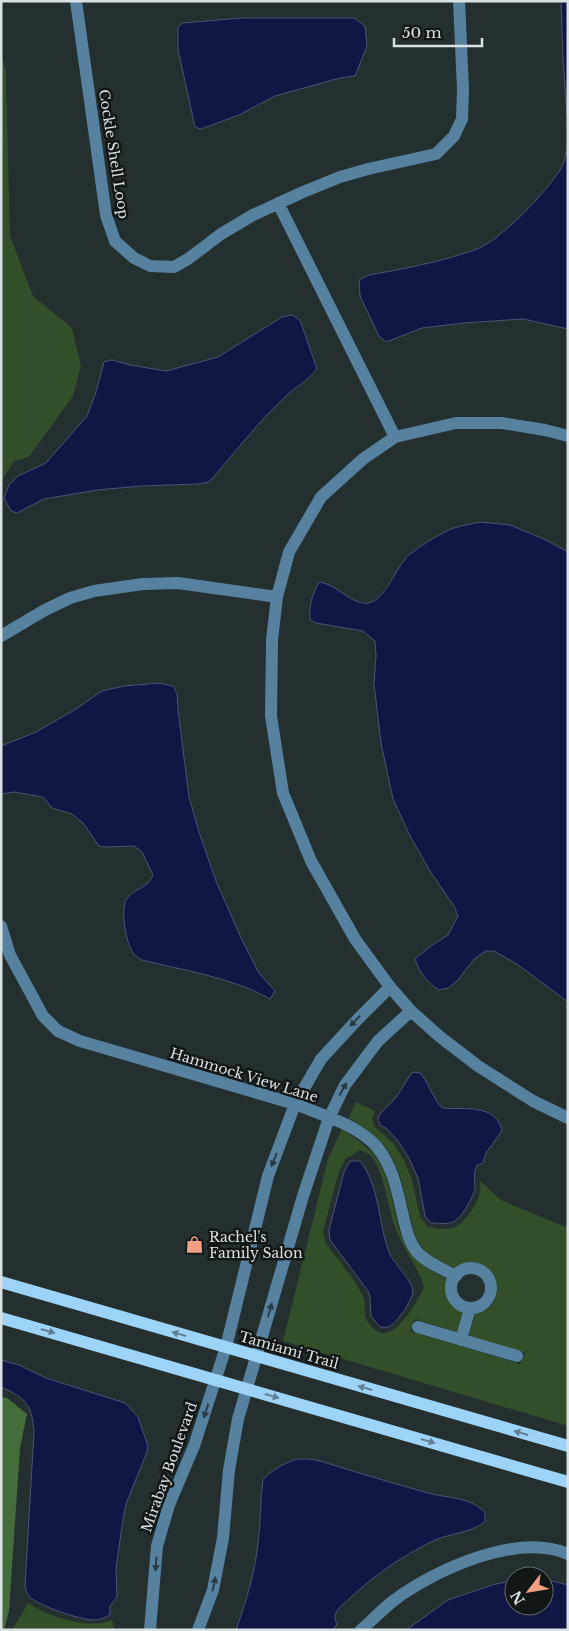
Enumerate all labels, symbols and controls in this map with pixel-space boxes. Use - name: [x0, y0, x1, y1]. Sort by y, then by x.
- scale bar: [394, 15, 482, 47]
- text: 50 m: [402, 23, 442, 42]
- street label: Cockle Shell Loop: [95, 88, 133, 220]
- one-way arrow: [349, 1015, 361, 1027]
- street label: Hammock View Lane: [168, 1044, 320, 1106]
- one-way arrow: [339, 1082, 347, 1097]
- one-way arrow: [270, 1153, 278, 1168]
- place label: Rachel's Family Salon: [209, 1228, 303, 1262]
- shop icon: Rachel's Family Salon: [185, 1235, 205, 1255]
- one-way arrow: [266, 1302, 274, 1317]
- street label: Tamiami Trail: [237, 1327, 341, 1373]
- one-way arrow: [41, 1328, 56, 1336]
- one-way arrow: [171, 1329, 186, 1337]
- one-way arrow: [357, 1383, 372, 1391]
- one-way arrow: [264, 1392, 279, 1400]
- street label: Mirabay Boulevard: [137, 1399, 201, 1535]
- one-way arrow: [202, 1403, 209, 1418]
- one-way arrow: [513, 1428, 528, 1436]
- one-way arrow: [420, 1438, 435, 1446]
- one-way arrow: [151, 1557, 159, 1573]
- north arrow: [504, 1566, 554, 1616]
- one-way arrow: [210, 1576, 218, 1591]
- text: N: [507, 1587, 529, 1608]

